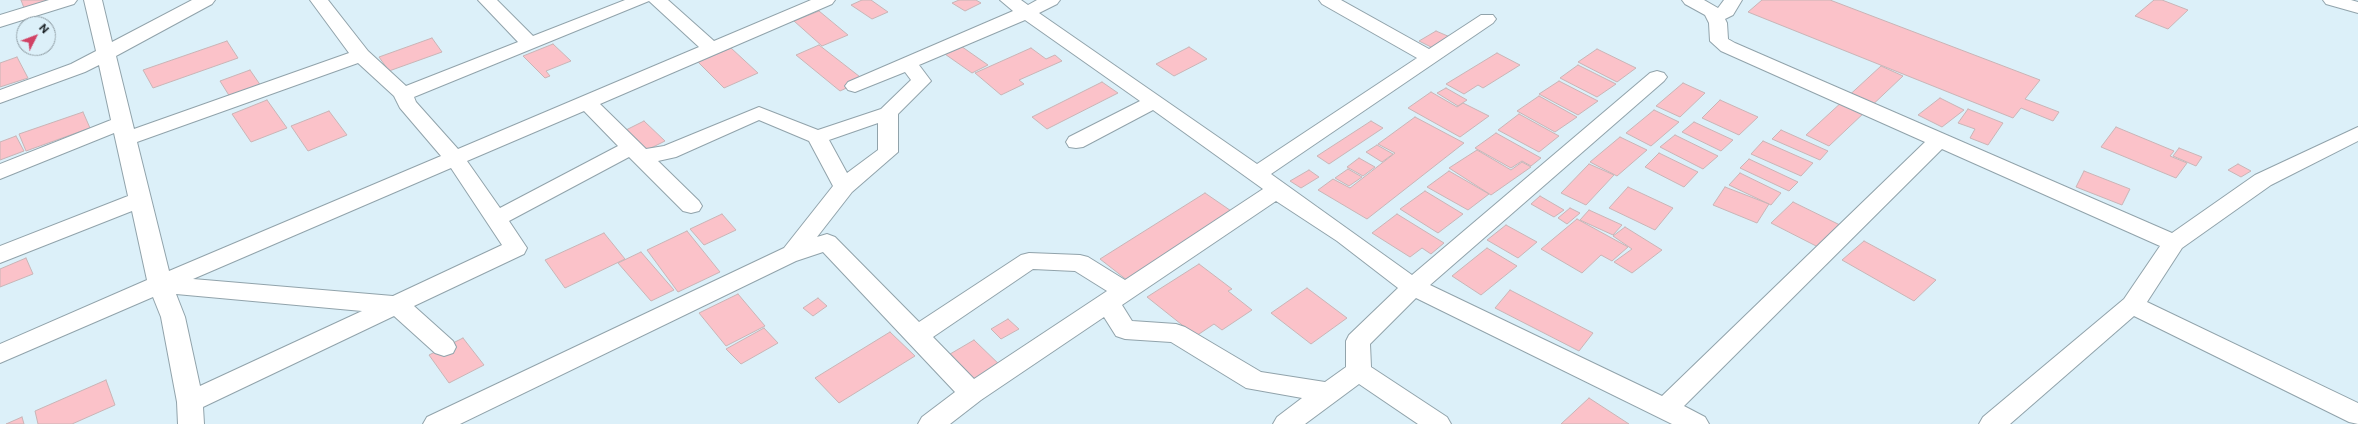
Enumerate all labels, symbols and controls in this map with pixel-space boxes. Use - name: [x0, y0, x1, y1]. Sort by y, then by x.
- north arrow: [16, 16, 56, 56]
- text: N: [37, 21, 52, 36]

